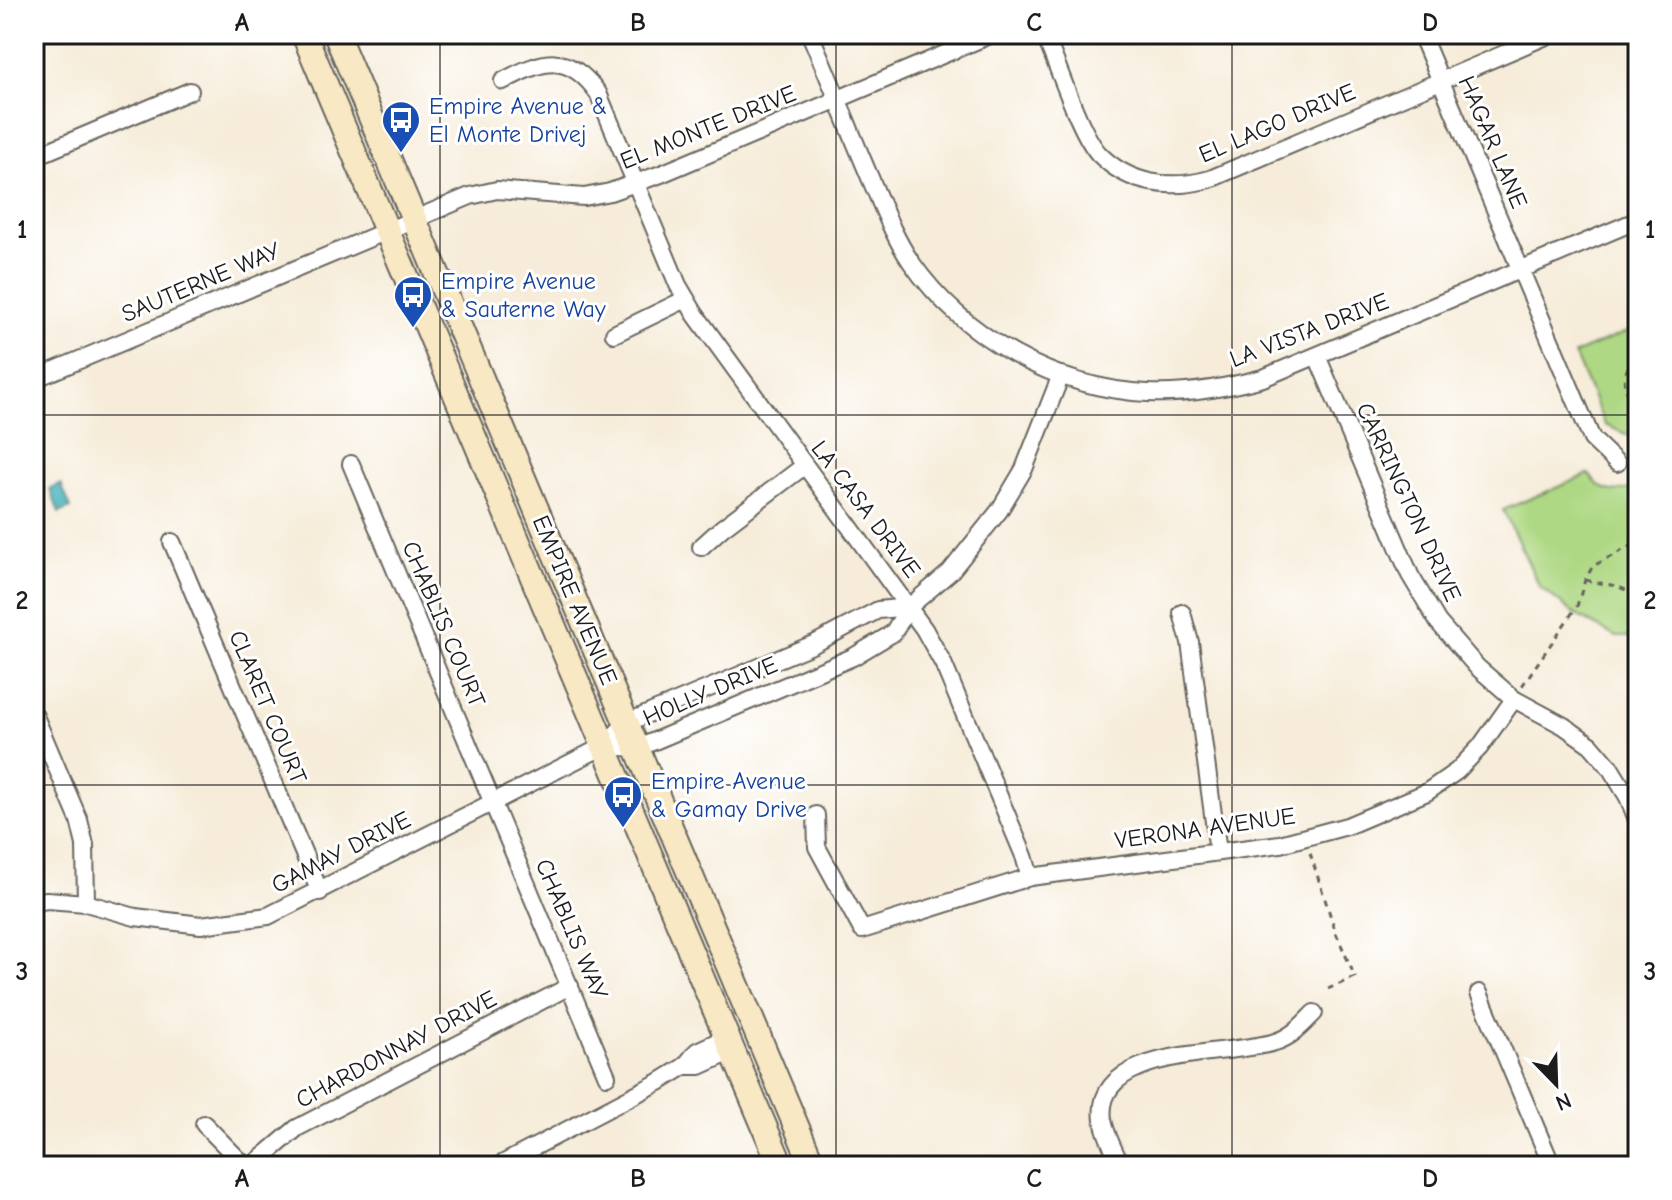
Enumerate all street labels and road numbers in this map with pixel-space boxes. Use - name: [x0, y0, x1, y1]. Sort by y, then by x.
- street label: HAGAR LANE: [1453, 72, 1533, 212]
- street label: EL LAGO DRIVE: [1195, 77, 1359, 169]
- street label: EL MONTE DRIVE: [616, 79, 800, 175]
- street label: SAUTERNE WAY: [117, 236, 285, 328]
- street label: LA VISTA DRIVE: [1226, 287, 1392, 373]
- street label: CARRINGTON DRIVE: [1351, 398, 1467, 606]
- street label: LA CASA DRIVE: [805, 435, 927, 583]
- street label: EMPIRE AVENUE: [527, 511, 623, 689]
- street label: CHABLIS COURT: [396, 537, 492, 711]
- street label: CLARET COURT: [223, 626, 313, 788]
- street label: HOLLY DRIVE: [639, 650, 781, 732]
- street label: VERONA AVENUE: [1113, 801, 1297, 855]
- street label: GAMAY DRIVE: [267, 805, 415, 899]
- street label: CHABLIS WAY: [530, 855, 614, 1004]
- street label: CHARDONNAY DRIVE: [291, 984, 501, 1114]

